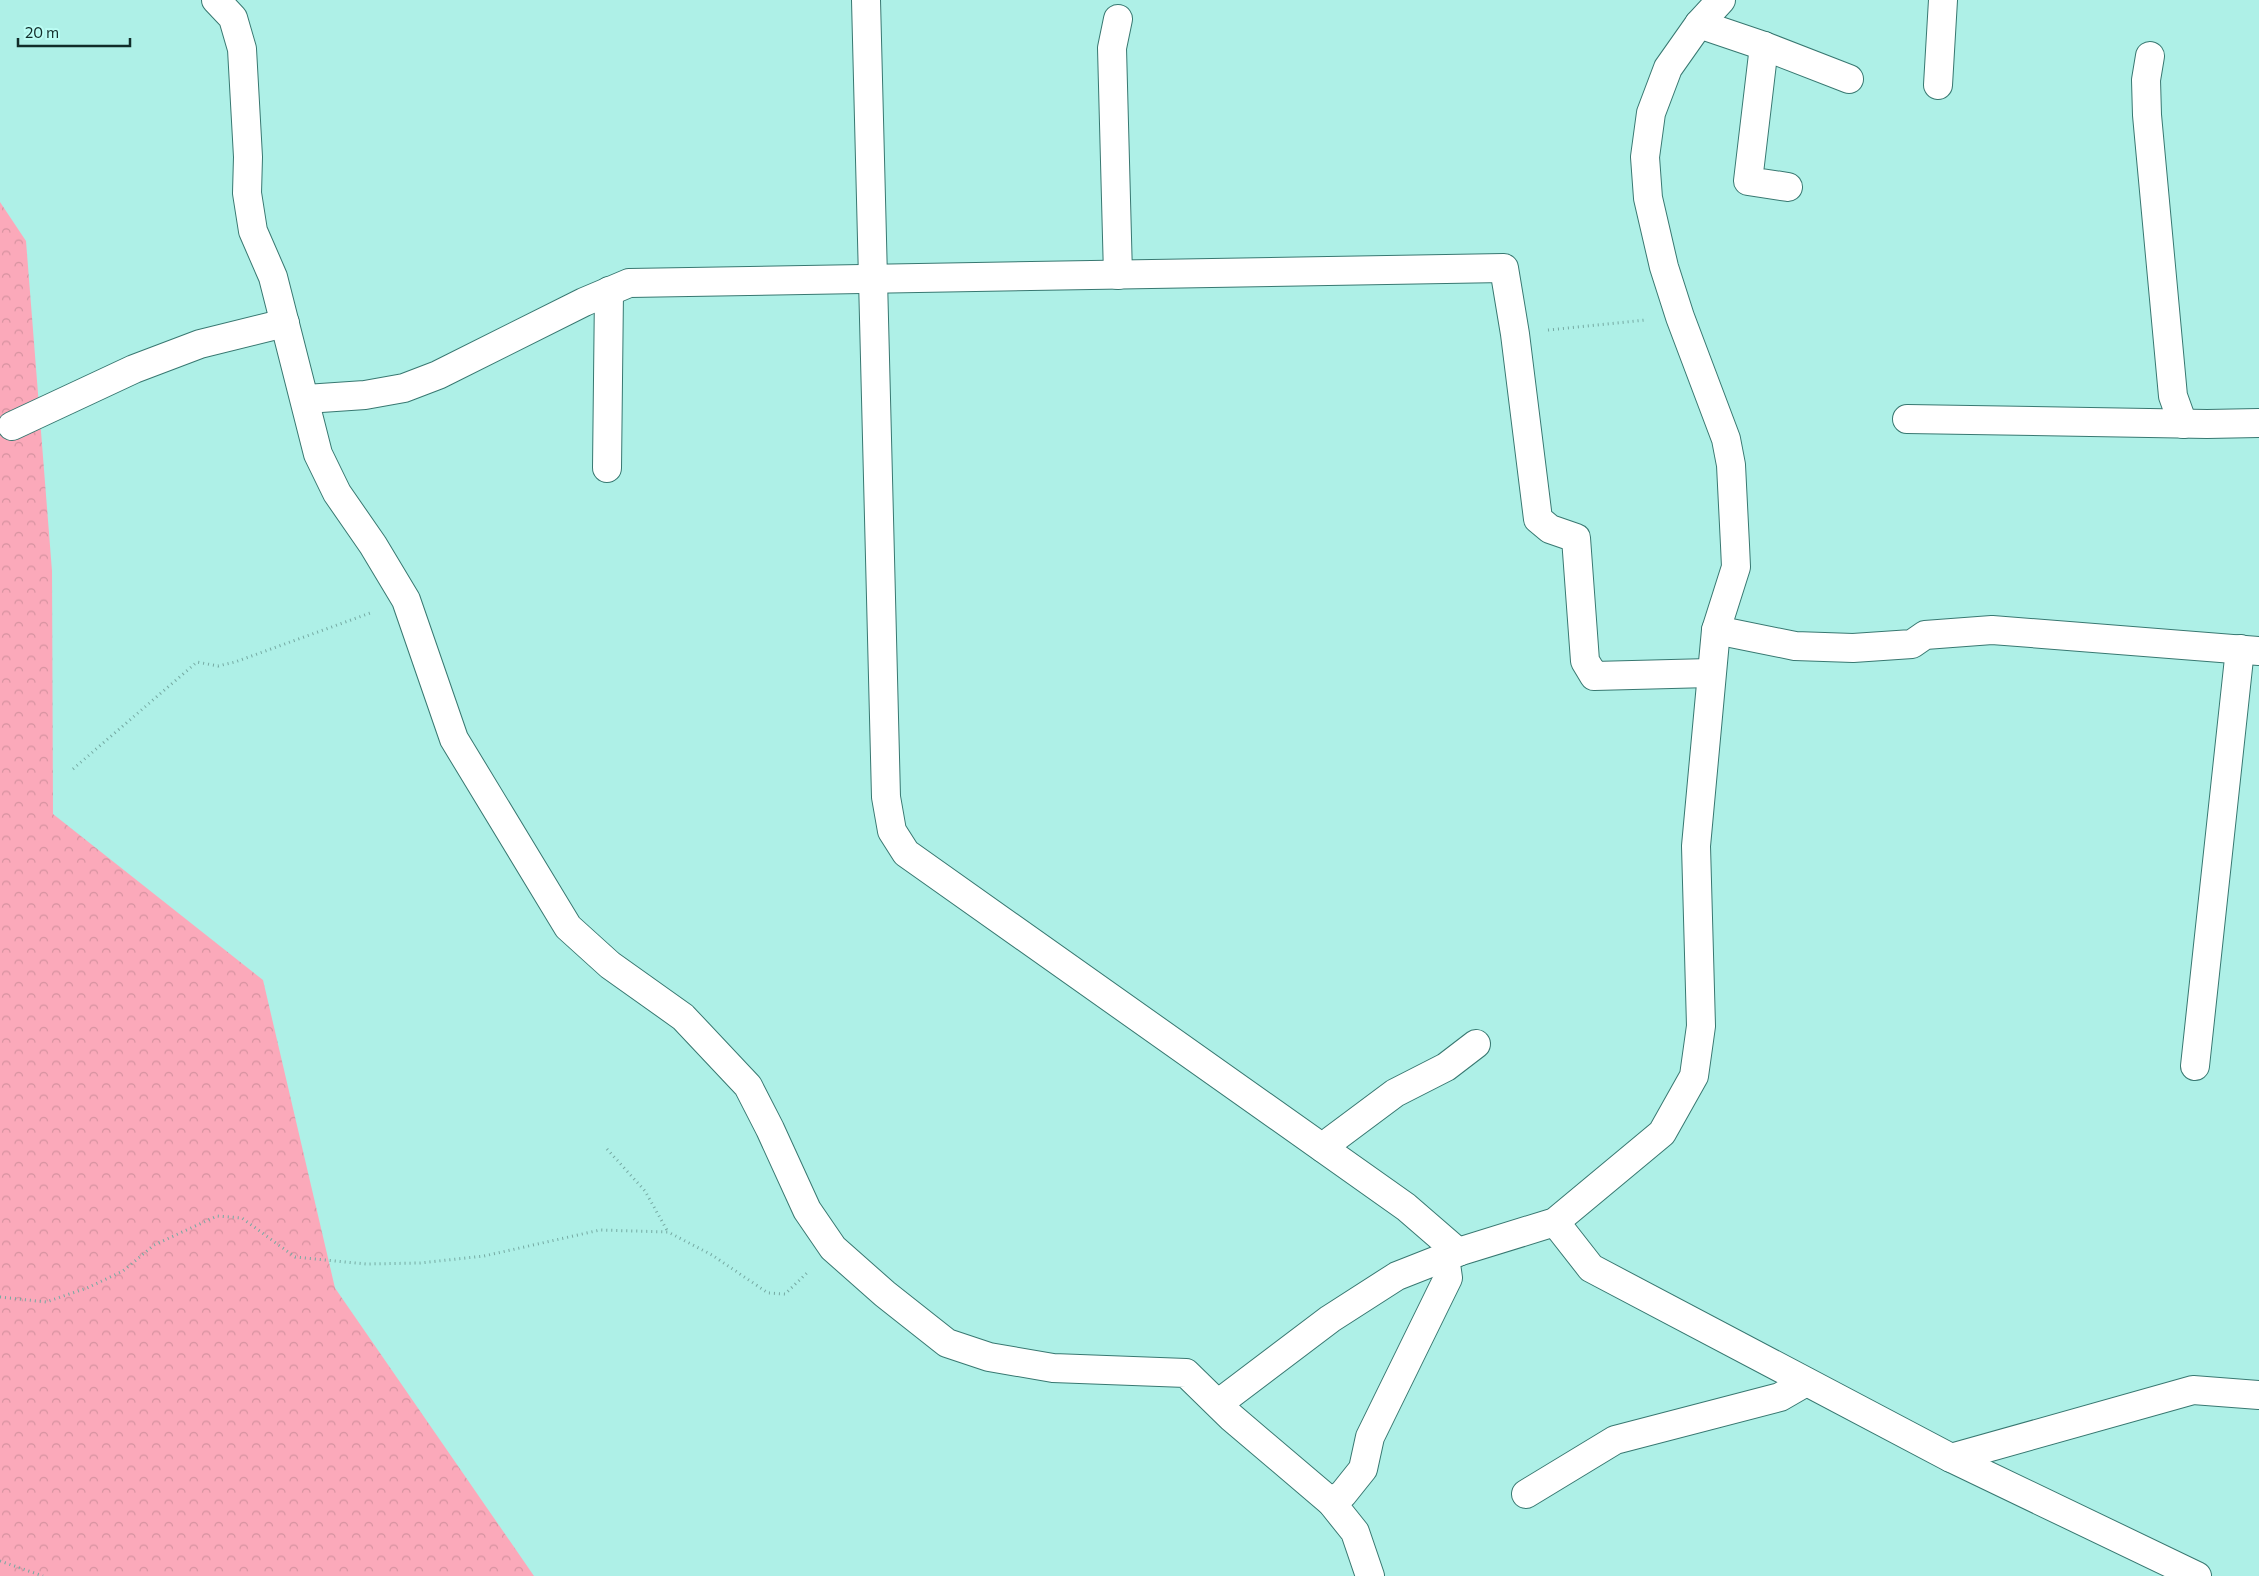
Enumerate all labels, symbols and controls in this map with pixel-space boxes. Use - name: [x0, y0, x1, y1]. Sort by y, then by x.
- scale bar: [18, 15, 130, 47]
- text: 20 m: [25, 23, 59, 41]

